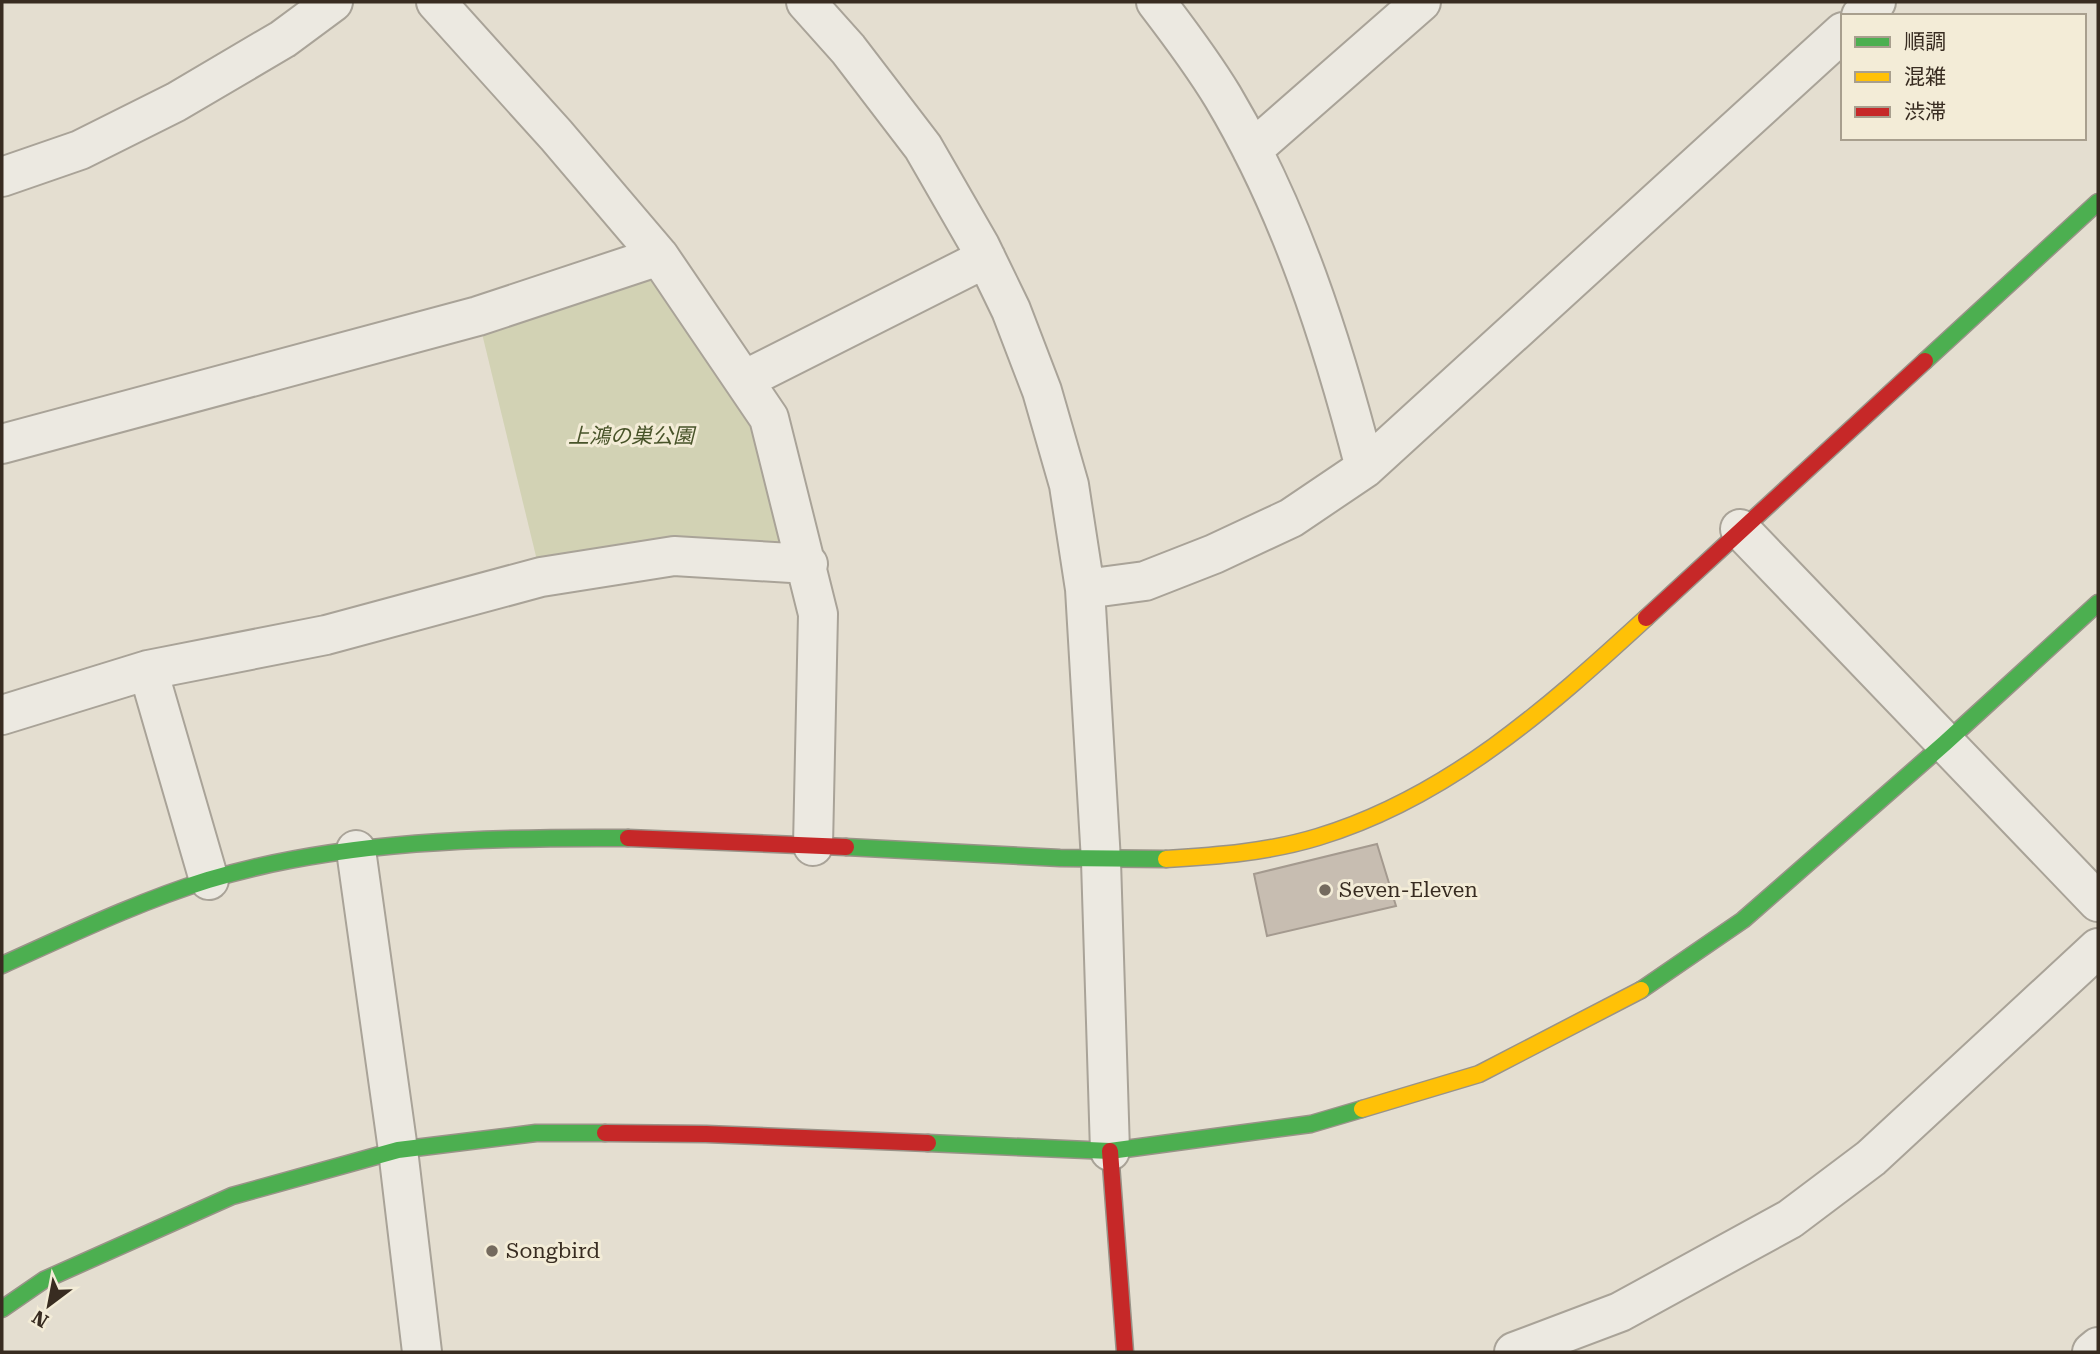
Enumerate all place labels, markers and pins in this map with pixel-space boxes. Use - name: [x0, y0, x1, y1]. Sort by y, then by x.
- place label: Seven-Eleven: [1339, 878, 1478, 902]
- marker: Seven-Eleven: [1317, 882, 1333, 898]
- place label: Songbird: [506, 1239, 600, 1263]
- marker: Songbird: [484, 1243, 500, 1259]

